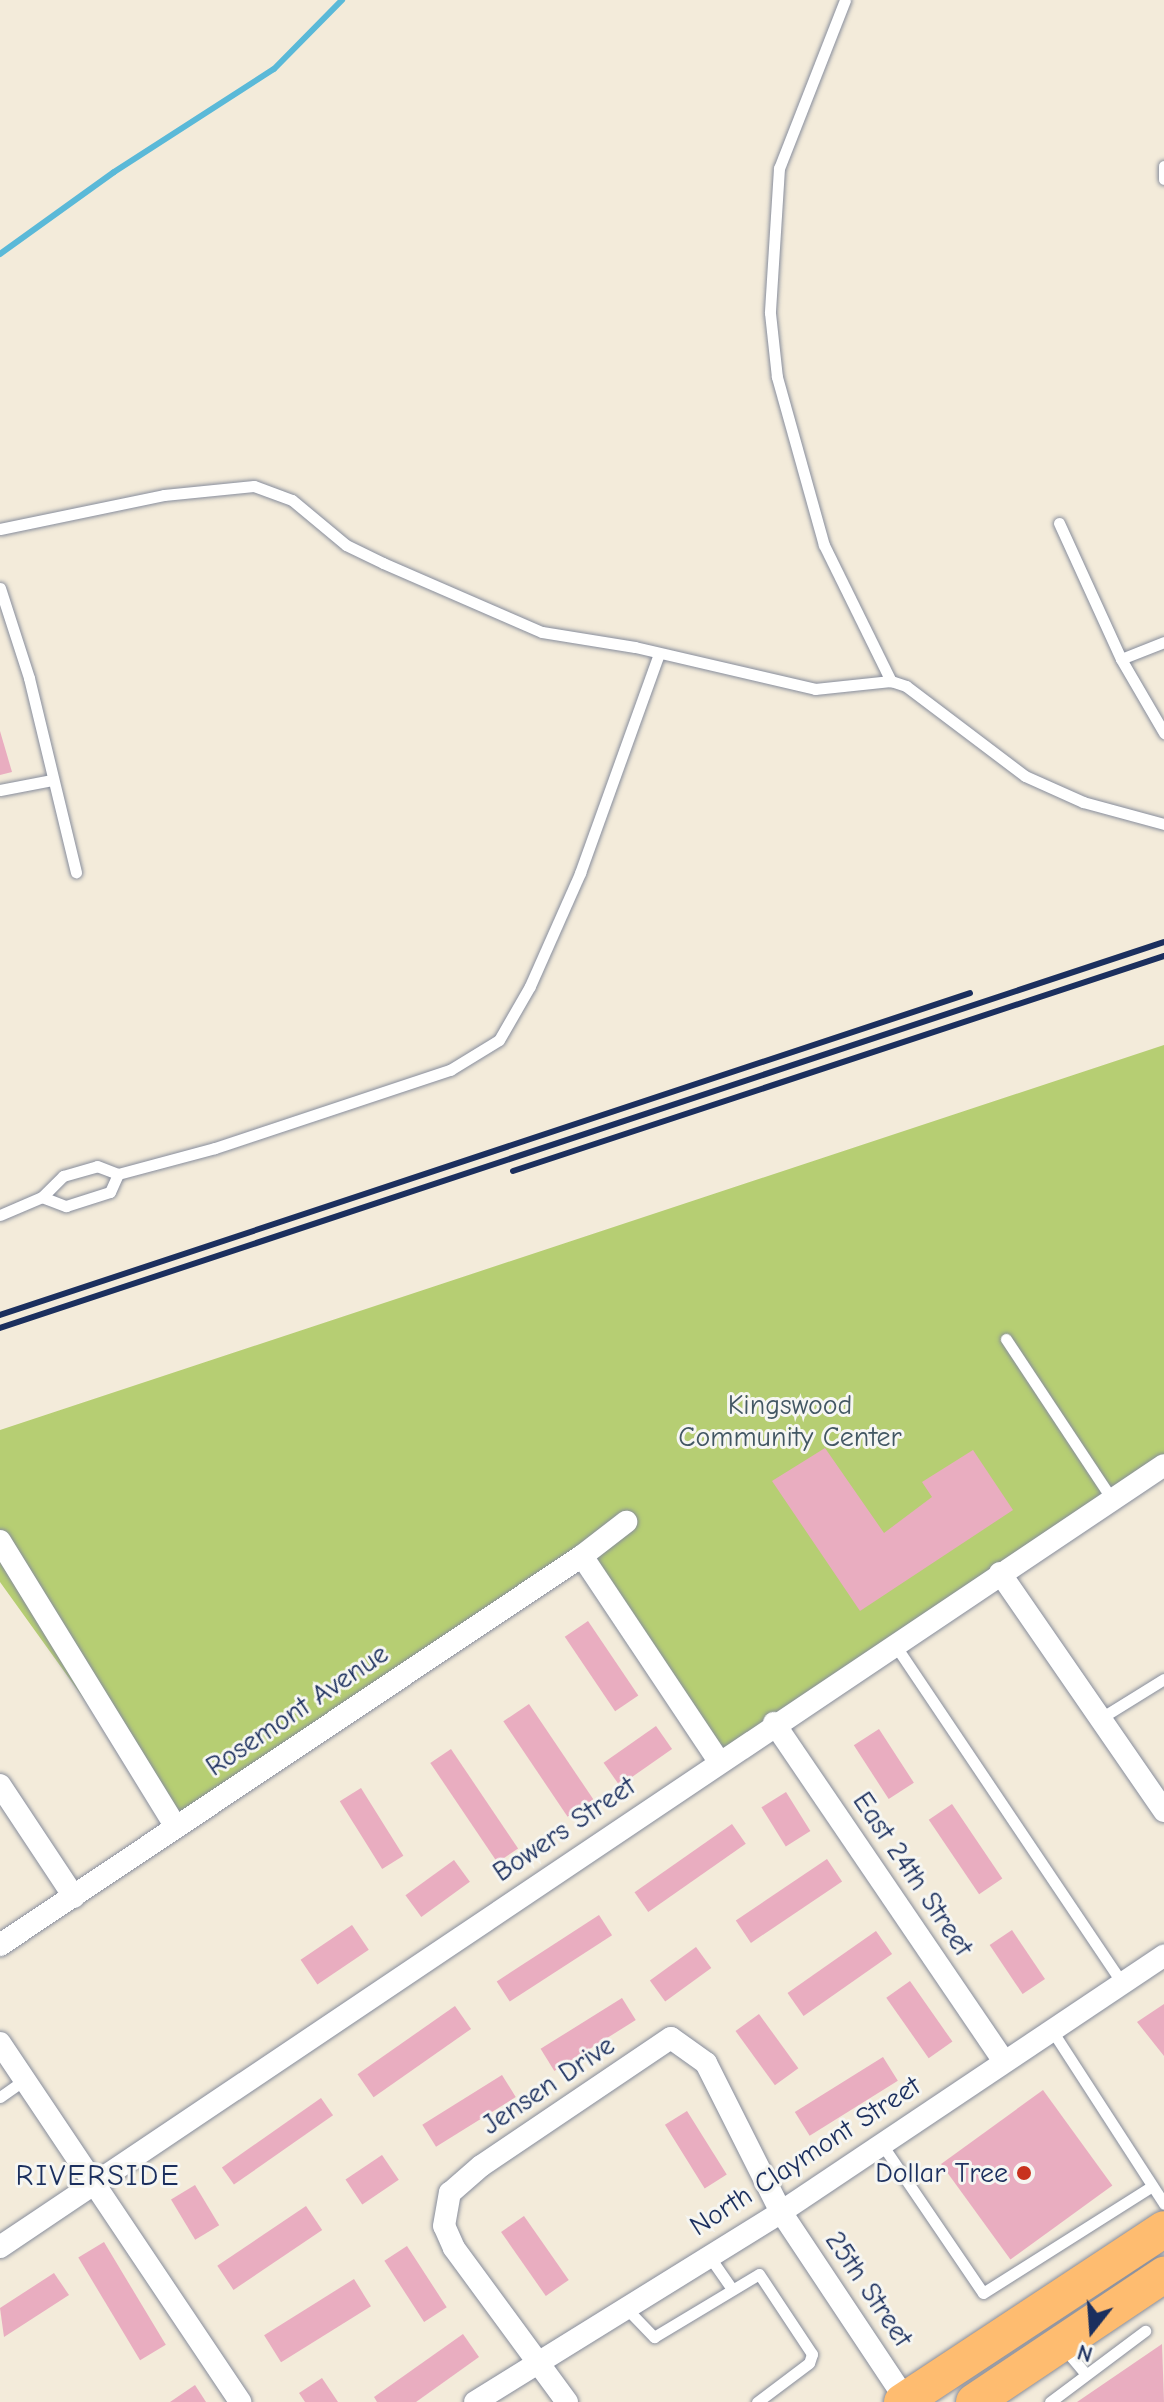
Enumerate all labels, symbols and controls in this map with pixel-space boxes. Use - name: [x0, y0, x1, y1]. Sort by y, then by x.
- park label: Kingswood Community Center: [678, 1388, 902, 1454]
- street label: Rosemont Avenue: [199, 1637, 395, 1783]
- street label: Bowers Street: [486, 1769, 642, 1889]
- street label: East 24th Street: [846, 1785, 980, 1963]
- street label: Jensen Drive: [475, 2028, 621, 2142]
- street label: North Claymont Street: [683, 2069, 927, 2243]
- place label: Dollar Tree: [875, 2156, 1008, 2190]
- district label: RIVERSIDE: [16, 2158, 180, 2194]
- marker: Dollar Tree: [1015, 2164, 1033, 2182]
- street label: 25th Street: [818, 2225, 920, 2353]
- north arrow: [1052, 2290, 1132, 2370]
- text: N: [1074, 2338, 1096, 2367]

